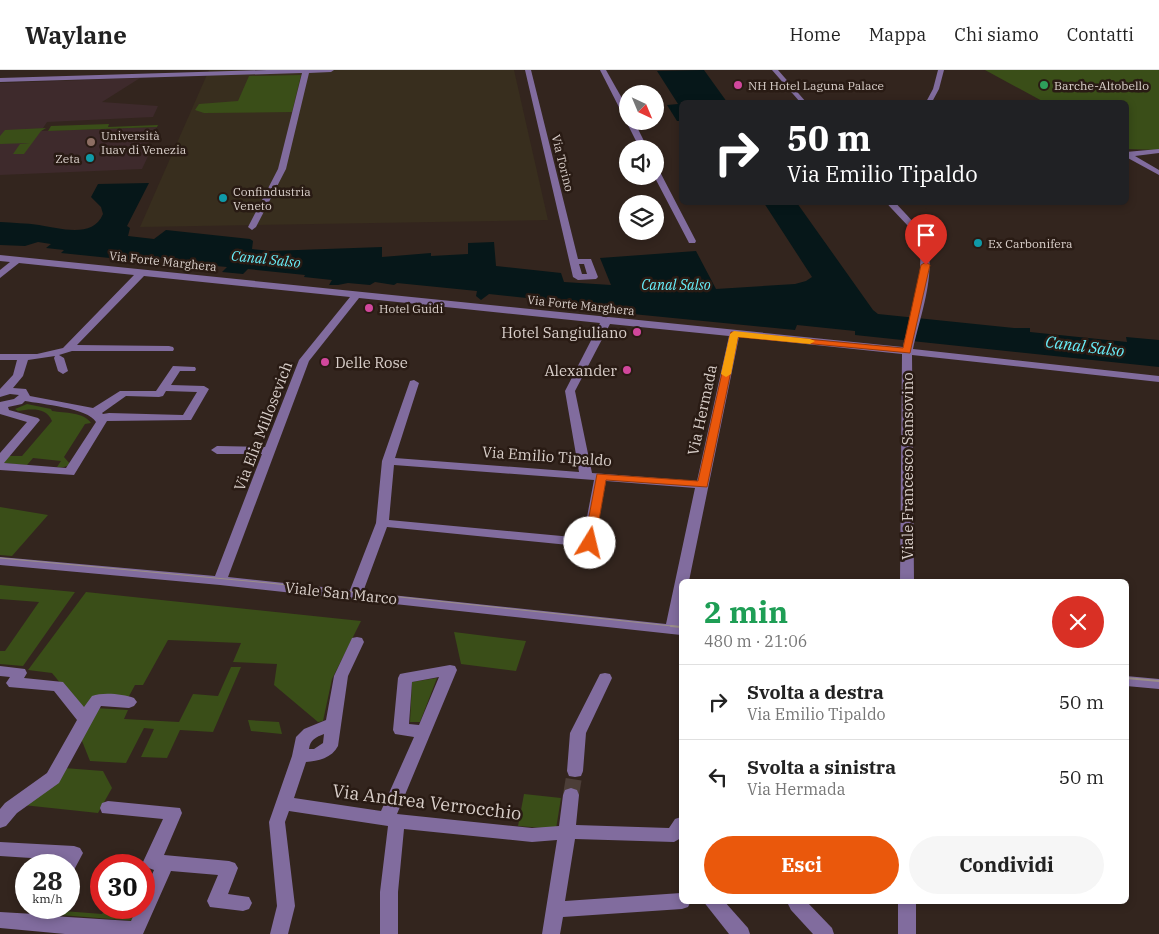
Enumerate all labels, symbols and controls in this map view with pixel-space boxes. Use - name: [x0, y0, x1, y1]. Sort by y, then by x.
- text: Waylane: [25, 19, 127, 51]
- text: Home: [790, 23, 841, 46]
- text: Mappa: [869, 23, 926, 46]
- text: Chi siamo: [954, 23, 1039, 46]
- text: Contatti: [1067, 23, 1134, 46]
- place label: NH Hotel Laguna Palace: [748, 78, 884, 93]
- place label: Barche-Altobello: [1054, 78, 1149, 93]
- marker: NH Hotel Laguna Palace: [732, 79, 744, 91]
- marker: Barche-Altobello: [1038, 79, 1050, 91]
- north arrow: [619, 85, 664, 130]
- map controls: [619, 85, 664, 240]
- text: 50 m: [787, 115, 871, 161]
- icon: right: [704, 120, 769, 185]
- place label: Università Iuav di Venezia: [101, 128, 187, 157]
- street label: Via Torino: [549, 133, 577, 193]
- marker: Università Iuav di Venezia: [85, 136, 97, 148]
- button: sound: [619, 140, 664, 185]
- place label: Zeta: [55, 151, 80, 166]
- marker: Zeta: [84, 152, 96, 164]
- text: Via Emilio Tipaldo: [787, 159, 978, 188]
- place label: Confindustria Veneto: [233, 184, 311, 213]
- marker: Confindustria Veneto: [217, 192, 229, 204]
- button: layers: [619, 195, 664, 240]
- pin: [905, 214, 947, 265]
- icon: arrive: [912, 221, 940, 249]
- place label: Ex Carbonifera: [988, 236, 1073, 251]
- marker: Ex Carbonifera: [972, 237, 984, 249]
- water label: Canal Salso: [230, 246, 302, 272]
- street label: Via Forte Marghera: [108, 248, 218, 274]
- water label: Canal Salso: [641, 276, 711, 294]
- street label: Via Forte Marghera: [526, 292, 636, 318]
- place label: Hotel Guidi: [379, 301, 443, 316]
- marker: Hotel Guidi: [363, 302, 375, 314]
- place label: Hotel Sangiuliano: [501, 323, 627, 342]
- marker: Hotel Sangiuliano: [631, 326, 643, 338]
- water label: Canal Salso: [1044, 331, 1126, 361]
- place label: Delle Rose: [335, 353, 408, 372]
- marker: Delle Rose: [319, 356, 331, 368]
- street label: Via Elia Millosevich: [230, 359, 296, 493]
- place label: Alexander: [544, 361, 617, 380]
- street label: Via Hermada: [683, 363, 721, 457]
- marker: Alexander: [621, 364, 633, 376]
- street label: Viale Francesco Sansovino: [898, 372, 917, 560]
- street label: Via Emilio Tipaldo: [482, 442, 612, 470]
- position arrow: [563, 516, 615, 568]
- street label: Viale San Marco: [284, 578, 398, 608]
- text: 2 min: [704, 592, 788, 631]
- button: close: [1052, 596, 1104, 648]
- text: 480 m · 21:06: [704, 631, 807, 651]
- text: Svolta a destra: [747, 680, 884, 704]
- icon: right: [704, 688, 732, 716]
- text: 50 m: [1059, 690, 1104, 714]
- text: Via Emilio Tipaldo: [747, 704, 886, 724]
- text: Svolta a sinistra: [747, 755, 896, 779]
- icon: left: [704, 763, 732, 791]
- text: 50 m: [1059, 765, 1104, 789]
- street label: Via Andrea Verrocchio: [331, 779, 523, 825]
- text: Via Hermada: [747, 779, 846, 799]
- button: Esci: [704, 836, 899, 894]
- button: Condividi: [909, 836, 1104, 894]
- speed limit sign: 30: [90, 854, 155, 919]
- text: 28: [32, 864, 63, 897]
- text: km/h: [32, 891, 63, 906]

